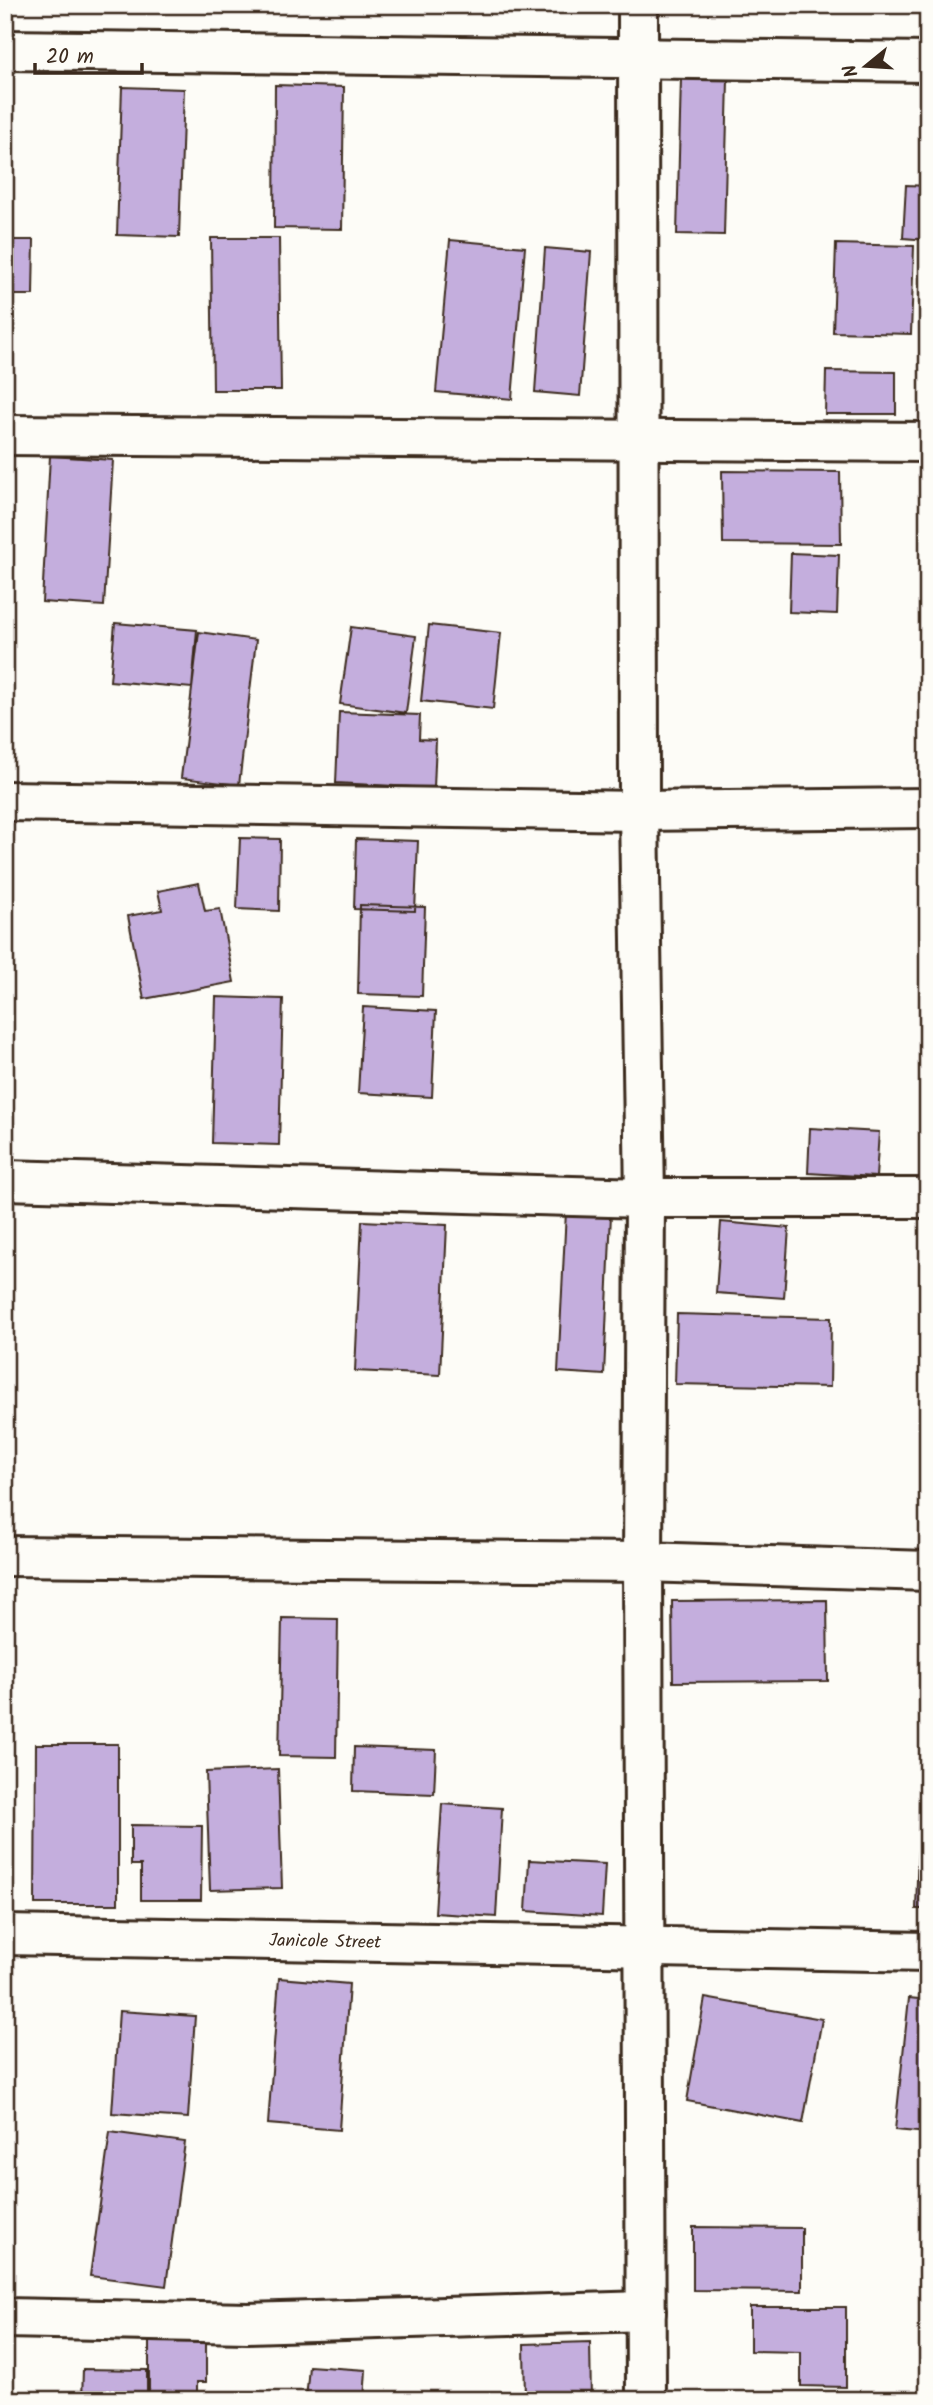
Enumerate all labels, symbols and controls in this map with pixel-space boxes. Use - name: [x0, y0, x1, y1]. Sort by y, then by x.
- scale bar: [35, 32, 142, 76]
- north arrow: [832, 32, 902, 102]
- text: 20 m: [46, 41, 94, 74]
- text: N: [836, 60, 868, 81]
- street label: Janicole Street: [268, 1927, 382, 1958]

